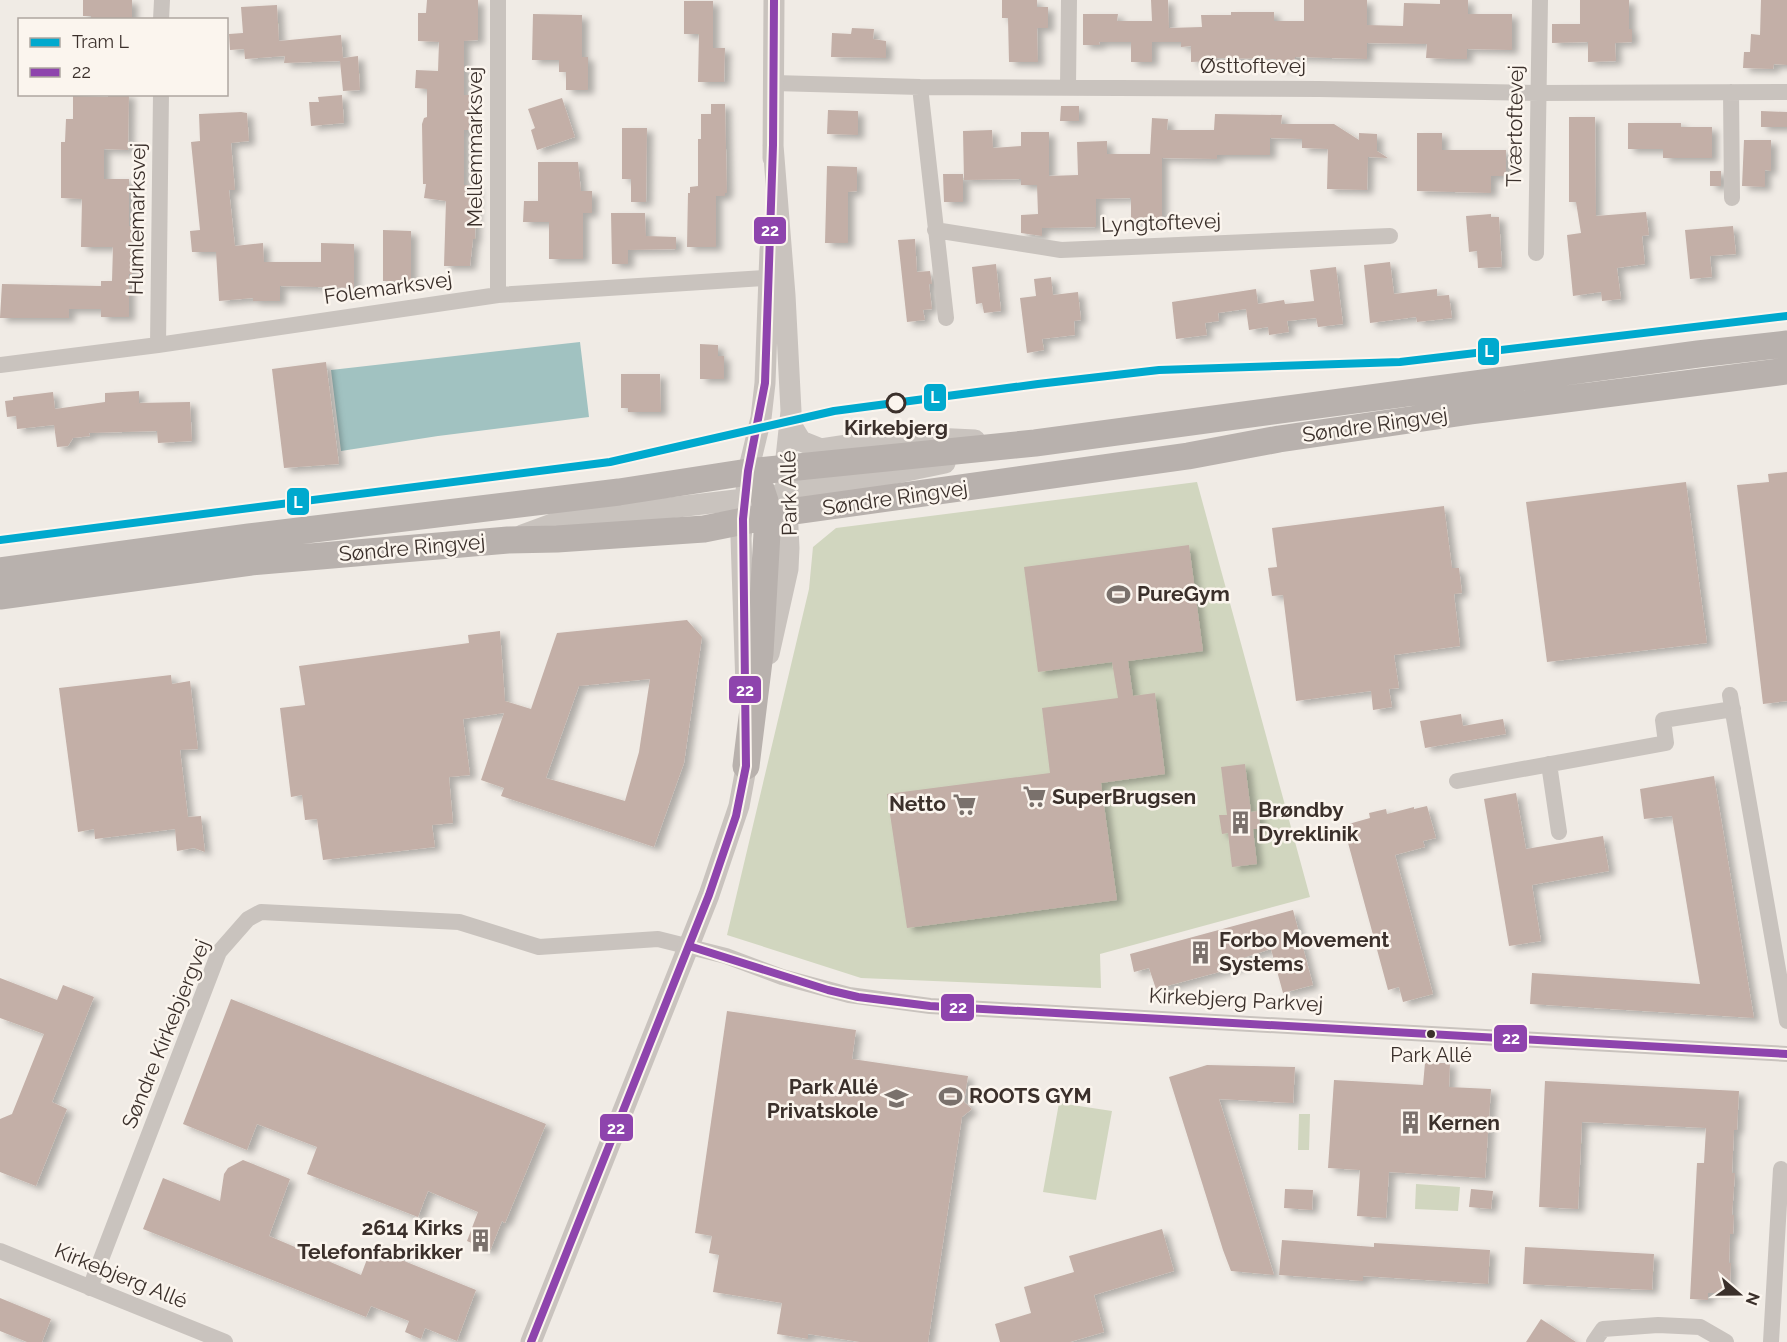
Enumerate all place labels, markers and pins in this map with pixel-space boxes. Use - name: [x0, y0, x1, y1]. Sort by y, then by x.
- marker: Kirkebjerg: [886, 393, 906, 413]
- place label: Kirkebjerg: [844, 415, 948, 440]
- sports icon: PureGym: [1106, 581, 1132, 607]
- place label: PureGym: [1137, 581, 1230, 606]
- supermarket icon: SuperBrugsen: [1021, 784, 1047, 810]
- place label: SuperBrugsen: [1052, 784, 1196, 809]
- place label: Netto: [889, 791, 946, 816]
- supermarket icon: Netto: [951, 791, 977, 817]
- place label: Brøndby Dyreklinik: [1258, 797, 1359, 846]
- building icon: Brøndby Dyreklinik: [1227, 809, 1253, 835]
- place label: Forbo Movement Systems: [1219, 927, 1389, 976]
- building icon: Forbo Movement Systems: [1188, 939, 1214, 965]
- marker: Park Allé: [1425, 1028, 1437, 1040]
- place label: Park Allé: [1390, 1043, 1472, 1067]
- place label: Park Allé Privatskole: [767, 1074, 878, 1123]
- sports icon: ROOTS GYM: [938, 1083, 964, 1109]
- place label: ROOTS GYM: [969, 1083, 1092, 1108]
- school or university icon: Park Allé Privatskole: [883, 1086, 909, 1112]
- building icon: Kernen: [1397, 1110, 1423, 1136]
- place label: Kernen: [1428, 1110, 1500, 1135]
- place label: 2614 Kirks Telefonfabrikker: [297, 1215, 463, 1264]
- building icon: 2614 Kirks Telefonfabrikker: [468, 1227, 494, 1253]

